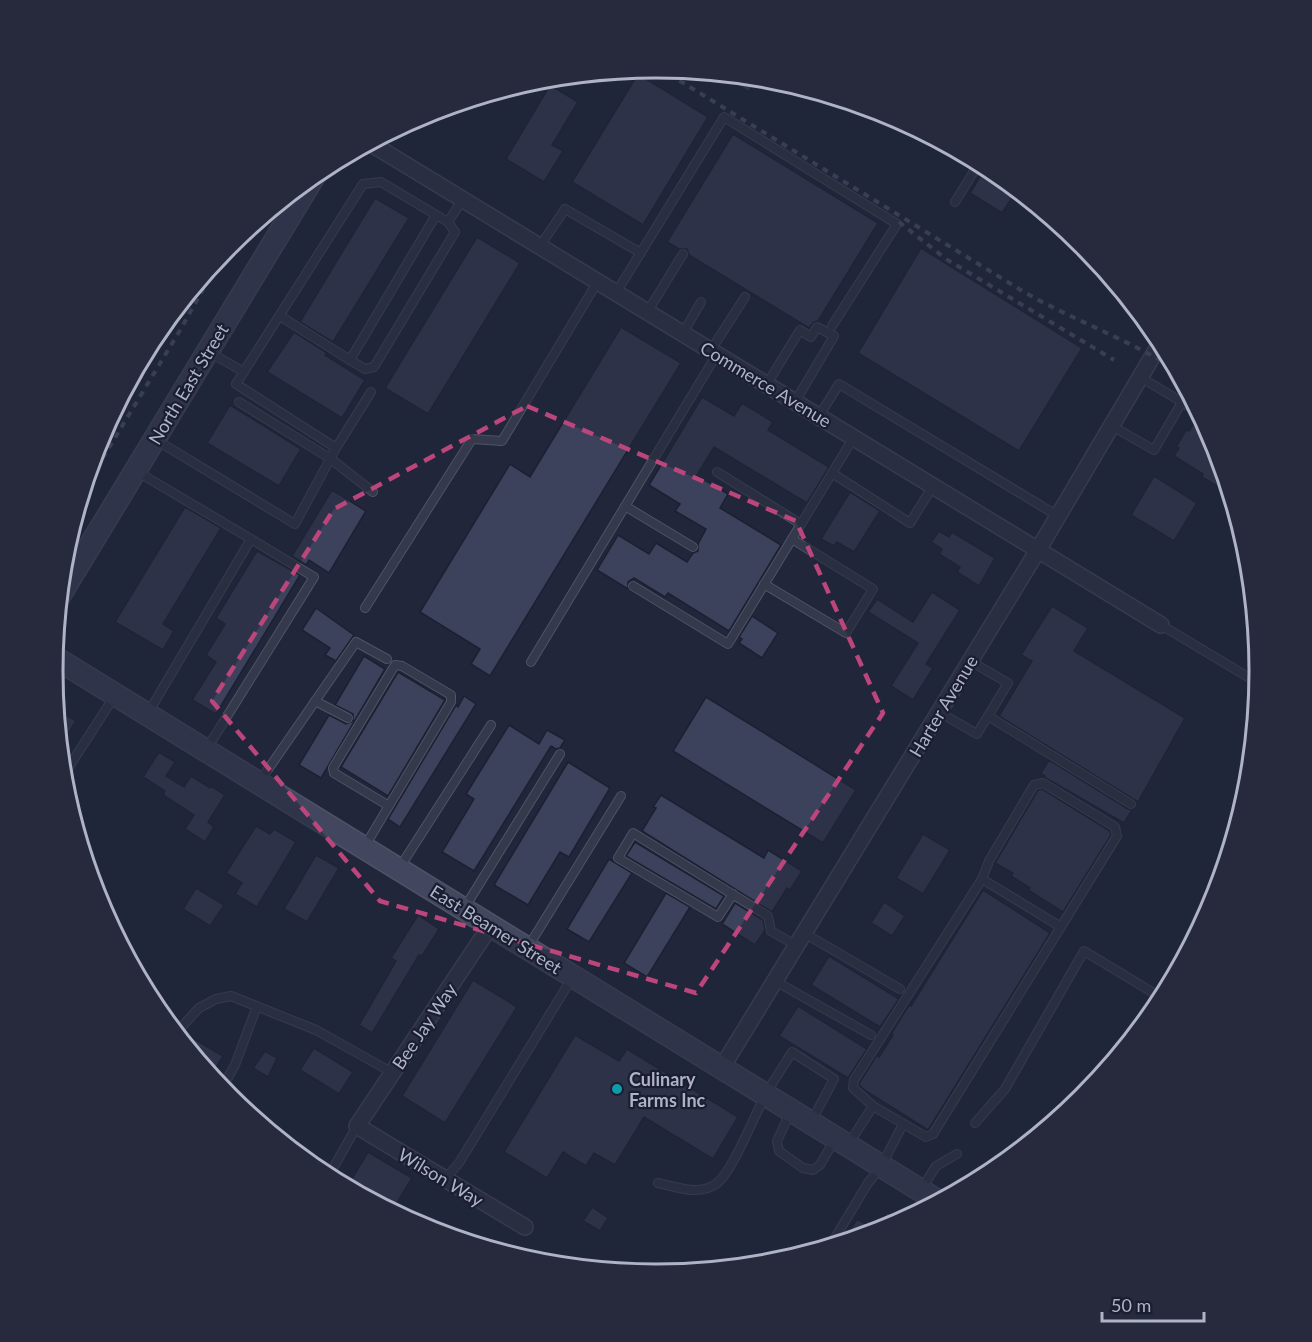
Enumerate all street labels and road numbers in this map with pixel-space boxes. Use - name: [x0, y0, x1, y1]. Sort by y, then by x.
- street label: North East Street: [143, 319, 233, 448]
- street label: Commerce Avenue: [697, 336, 835, 432]
- street label: Harter Avenue: [904, 651, 982, 761]
- street label: East Beamer Street: [426, 880, 566, 979]
- street label: Bee Jay Way: [387, 978, 461, 1073]
- street label: Wilson Way: [395, 1143, 488, 1211]

